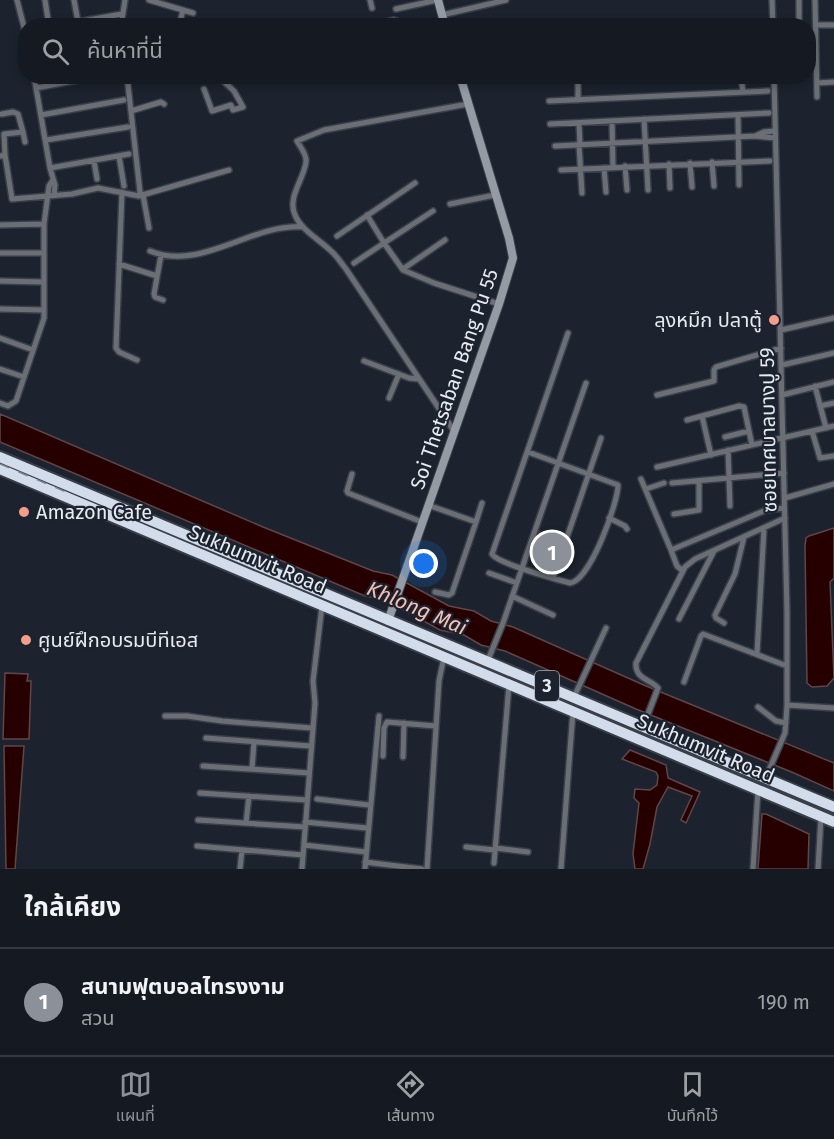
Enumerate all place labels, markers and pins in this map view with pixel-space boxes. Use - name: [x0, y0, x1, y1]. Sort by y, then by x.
- place label: ลุงหมึก ปลาตู้: [654, 308, 762, 333]
- marker: ลุงหมึก ปลาตู้: [767, 313, 781, 327]
- place label: Amazon Cafe: [36, 500, 152, 524]
- marker: Amazon Cafe: [17, 505, 31, 519]
- pin: 1: [532, 530, 572, 574]
- place label: ศูนย์ฝึกอบรมบีทีเอส: [38, 628, 198, 653]
- marker: ศูนย์ฝึกอบรมบีทีเอส: [19, 633, 33, 647]

